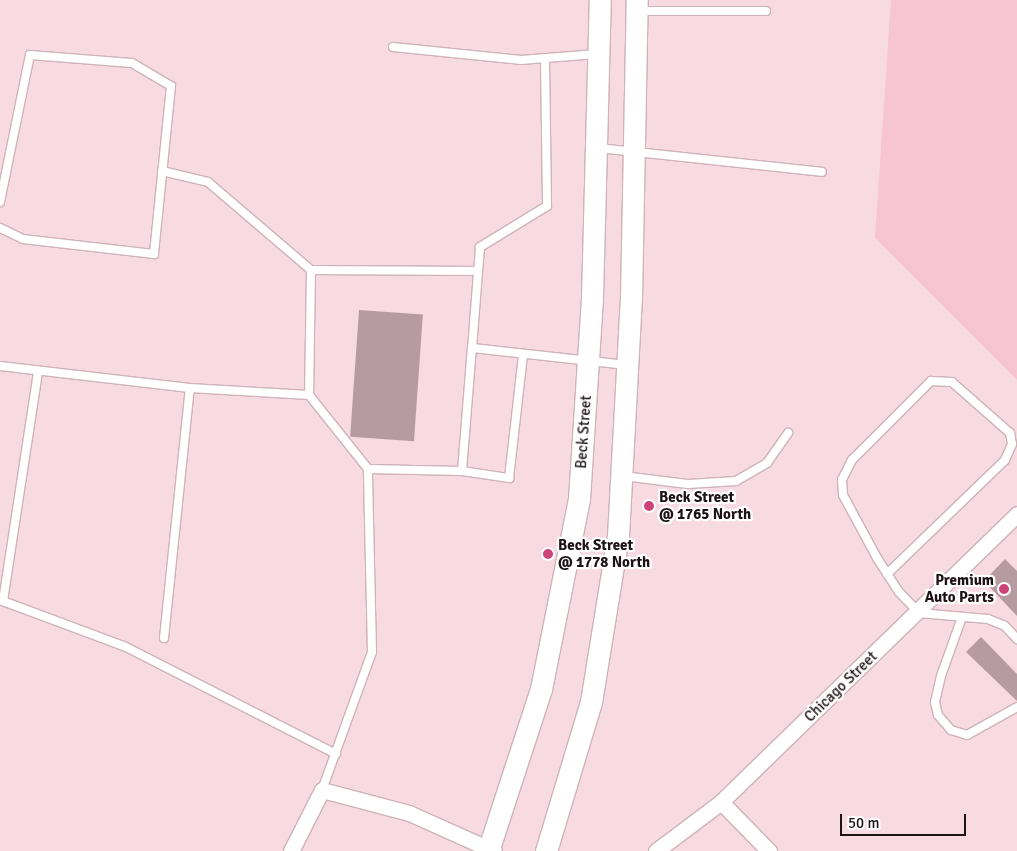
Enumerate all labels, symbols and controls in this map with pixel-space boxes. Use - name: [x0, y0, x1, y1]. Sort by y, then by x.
- street label: Beck Street: [572, 395, 596, 469]
- place label: Beck Street @ 1765 North: [659, 488, 751, 523]
- marker: Beck Street @ 1765 North: [643, 500, 655, 512]
- place label: Beck Street @ 1778 North: [558, 536, 650, 571]
- marker: Beck Street @ 1778 North: [542, 548, 554, 560]
- place label: Premium Auto Parts: [925, 571, 994, 606]
- marker: Premium Auto Parts: [998, 583, 1010, 595]
- street label: Chicago Street: [801, 648, 881, 726]
- scale bar: [842, 804, 968, 836]
- text: 50 m: [848, 814, 879, 832]

